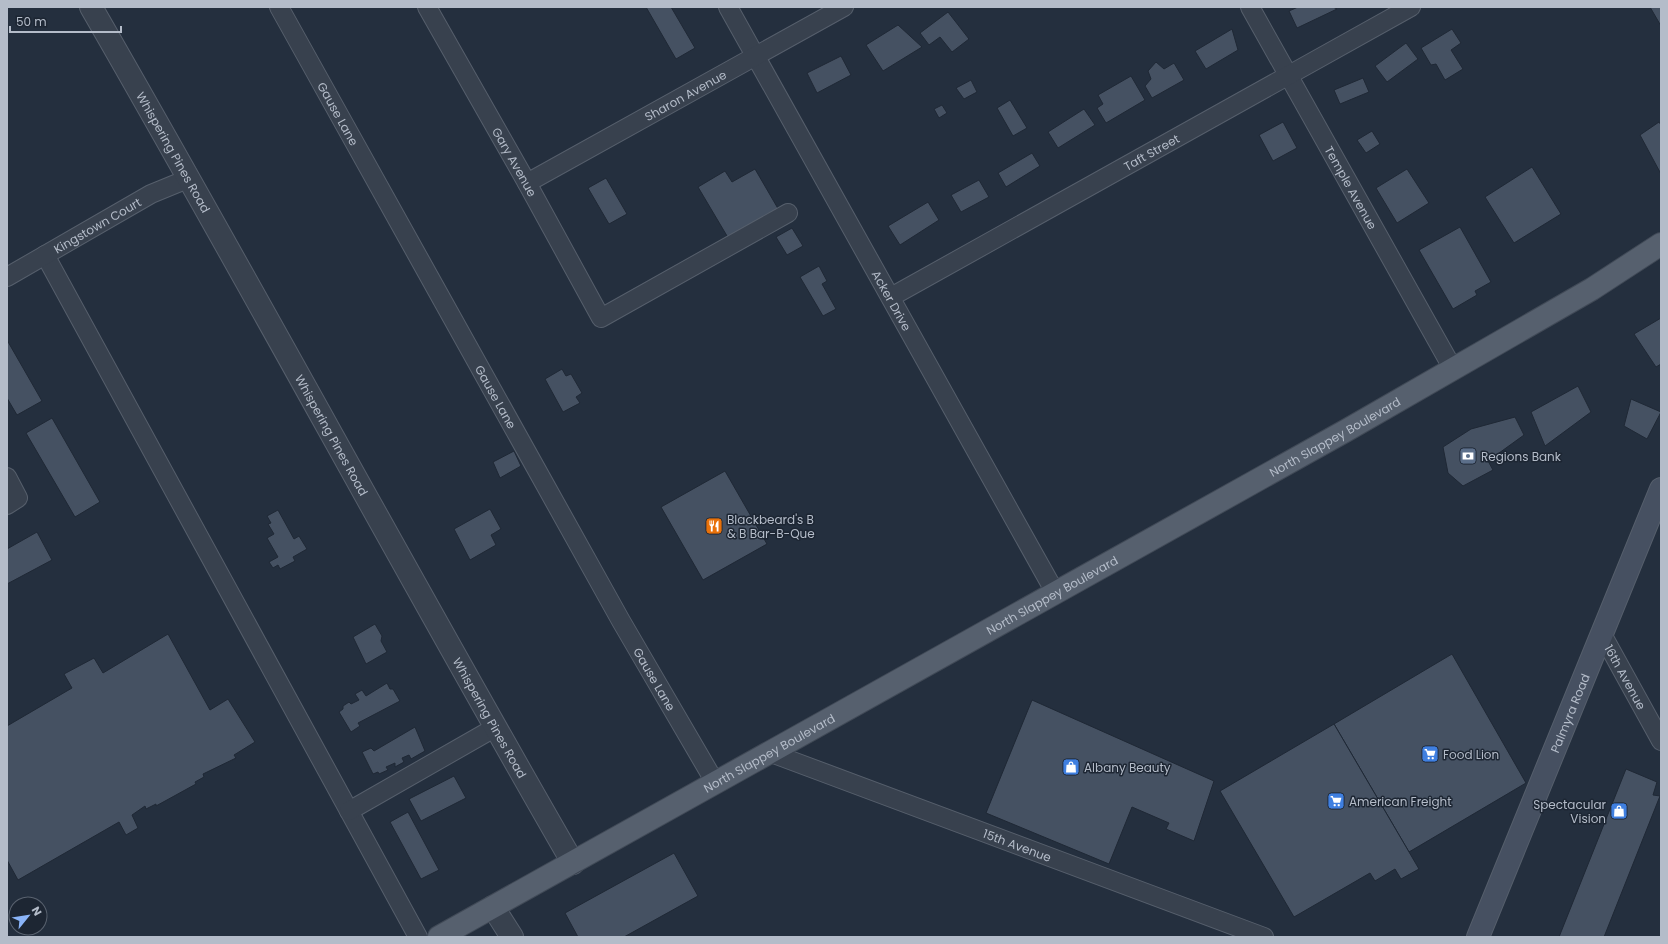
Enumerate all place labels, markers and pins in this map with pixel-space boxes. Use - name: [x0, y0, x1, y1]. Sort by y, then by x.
- bank icon: Regions Bank: [1458, 446, 1478, 466]
- place label: Regions Bank: [1481, 448, 1562, 465]
- place label: Blackbeard's B & B Bar-B-Que: [727, 511, 815, 542]
- restaurant icon: Blackbeard's B & B Bar-B-Que: [704, 516, 724, 536]
- supermarket icon: Food Lion: [1420, 744, 1440, 764]
- place label: Food Lion: [1443, 746, 1499, 763]
- shop icon: Albany Beauty: [1061, 757, 1081, 777]
- place label: Albany Beauty: [1084, 759, 1171, 776]
- supermarket icon: American Freight: [1326, 791, 1346, 811]
- place label: American Freight: [1349, 793, 1452, 810]
- place label: Spectacular Vision: [1533, 796, 1607, 827]
- shop icon: Spectacular Vision: [1609, 801, 1629, 821]

